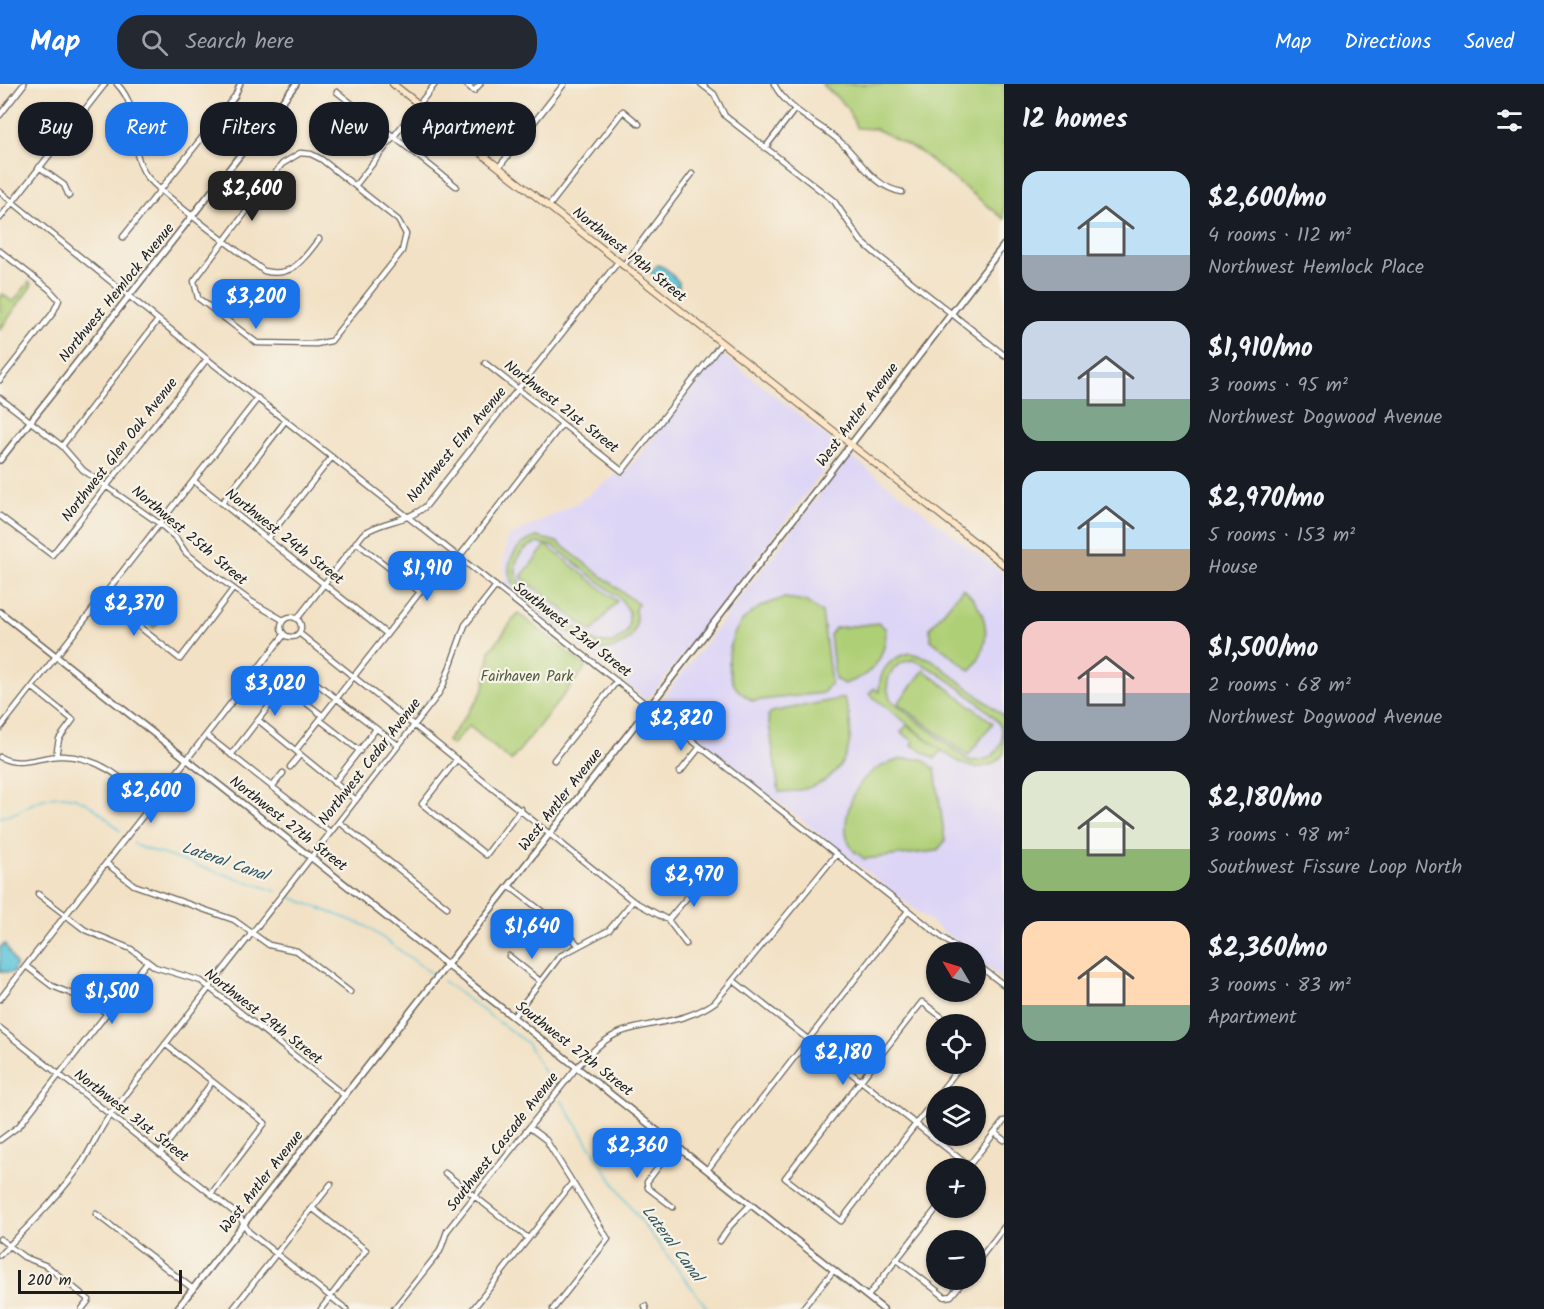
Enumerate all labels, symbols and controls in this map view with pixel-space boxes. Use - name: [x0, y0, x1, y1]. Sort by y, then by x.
- search box: [117, 15, 537, 69]
- text: Map: [30, 20, 81, 65]
- text: Search here: [186, 25, 294, 60]
- icon: search: [138, 26, 171, 59]
- text: Map: [1275, 26, 1311, 59]
- text: Directions: [1344, 26, 1431, 59]
- text: Saved: [1464, 26, 1514, 59]
- text: 12 homes: [1022, 99, 1128, 141]
- chip: Buy: [18, 102, 93, 156]
- chip: Rent: [105, 102, 188, 156]
- chip: Filters: [200, 102, 297, 156]
- chip: New: [309, 102, 389, 156]
- chip: Apartment: [401, 102, 536, 156]
- icon: filters: [1493, 104, 1526, 137]
- pin: $2,600: [203, 171, 301, 222]
- text: $2,600: [222, 174, 282, 206]
- text: $2,600/mo: [1208, 178, 1327, 220]
- icon: home: [1070, 195, 1142, 267]
- street label: Northwest 19th Street: [567, 201, 691, 309]
- street label: Northwest Hemlock Avenue: [53, 218, 181, 368]
- text: 4 rooms · 112 m²: [1208, 220, 1351, 252]
- text: Northwest Hemlock Place: [1208, 252, 1424, 284]
- pin: $3,200: [207, 279, 305, 330]
- text: $3,200: [226, 282, 286, 314]
- text: $1,910/mo: [1208, 328, 1313, 370]
- icon: home: [1070, 345, 1142, 417]
- street label: Northwest 21st Street: [498, 354, 624, 460]
- street label: West Antler Avenue: [811, 358, 905, 472]
- text: 3 rooms · 95 m²: [1208, 370, 1348, 402]
- street label: Northwest Glen Oak Avenue: [56, 372, 184, 527]
- street label: Northwest Elm Avenue: [401, 381, 513, 508]
- text: Northwest Dogwood Avenue: [1208, 402, 1442, 434]
- text: $2,970/mo: [1208, 478, 1325, 520]
- street label: Northwest 25th Street: [126, 480, 253, 592]
- street label: Northwest 24th Street: [219, 483, 349, 591]
- icon: home: [1070, 495, 1142, 567]
- text: 5 rooms · 153 m²: [1208, 520, 1355, 552]
- pin: $1,910: [378, 551, 476, 602]
- text: House: [1208, 552, 1258, 584]
- text: $1,910: [402, 554, 452, 586]
- street label: Southwest 23rd Street: [508, 576, 637, 684]
- pin: $2,370: [85, 586, 183, 637]
- text: $2,370: [104, 589, 164, 621]
- text: $1,500/mo: [1208, 628, 1318, 670]
- icon: home: [1070, 645, 1142, 717]
- park label: Fairhaven Park: [481, 665, 574, 689]
- pin: $3,020: [226, 666, 324, 717]
- text: $3,020: [245, 669, 305, 701]
- text: 2 rooms · 68 m²: [1208, 670, 1351, 702]
- street label: Northwest Cedar Avenue: [312, 693, 428, 831]
- pin: $2,820: [632, 701, 730, 752]
- text: Northwest Dogwood Avenue: [1208, 702, 1442, 734]
- text: $2,820: [650, 704, 712, 736]
- street label: West Antler Avenue: [513, 743, 609, 857]
- street label: Northwest 27th Street: [224, 770, 352, 878]
- pin: $2,600: [102, 773, 200, 824]
- text: $2,600: [121, 776, 181, 808]
- text: $2,180/mo: [1208, 778, 1322, 820]
- icon: home: [1070, 795, 1142, 867]
- text: 3 rooms · 98 m²: [1208, 820, 1349, 852]
- water label: Lateral Canal: [178, 836, 274, 889]
- text: Southwest Fissure Loop North: [1208, 852, 1462, 884]
- pin: $2,970: [645, 857, 743, 908]
- text: $2,970: [665, 860, 723, 892]
- pin: $1,640: [483, 909, 581, 960]
- text: $1,640: [504, 912, 560, 944]
- text: $2,360/mo: [1208, 928, 1328, 970]
- north arrow: [926, 942, 986, 1002]
- map controls: [926, 942, 986, 1290]
- icon: home: [1070, 945, 1142, 1017]
- street label: Northwest 29th Street: [199, 963, 328, 1071]
- text: 3 rooms · 83 m²: [1208, 970, 1351, 1002]
- pin: $1,500: [63, 974, 161, 1025]
- text: $1,500: [85, 977, 139, 1009]
- street label: Southwest 27th Street: [510, 995, 638, 1103]
- text: Apartment: [1208, 1002, 1297, 1034]
- button: locate: [926, 1014, 986, 1074]
- pin: $2,180: [794, 1035, 892, 1086]
- text: $2,180: [815, 1038, 871, 1070]
- street label: Northwest 31st Street: [68, 1063, 194, 1169]
- street label: Southwest Cascade Avenue: [441, 1067, 565, 1217]
- button: layers: [926, 1086, 986, 1146]
- street label: West Antler Avenue: [214, 1125, 310, 1239]
- pin: $2,360: [588, 1128, 686, 1179]
- text: $2,360: [607, 1131, 667, 1163]
- button: +: [926, 1158, 986, 1218]
- water label: Lateral Canal: [635, 1201, 711, 1290]
- button: −: [926, 1230, 986, 1290]
- scale bar: [18, 1267, 182, 1294]
- text: 200 m: [27, 1268, 71, 1293]

